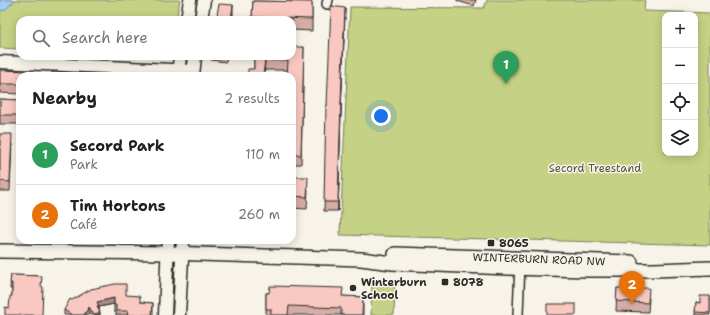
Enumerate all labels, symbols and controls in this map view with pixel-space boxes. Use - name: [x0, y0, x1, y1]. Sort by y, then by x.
- map controls: [662, 12, 698, 156]
- button: +: [662, 12, 698, 48]
- search box: [16, 16, 296, 60]
- icon: search: [30, 27, 52, 49]
- text: Search here: [62, 28, 148, 48]
- button: −: [662, 48, 698, 84]
- pin: 1: [493, 51, 519, 84]
- button: locate: [662, 84, 698, 120]
- text: Nearby: [32, 87, 97, 109]
- text: 2 results: [224, 90, 280, 107]
- your location: [371, 106, 391, 126]
- button: layers: [662, 120, 698, 156]
- text: Secord Park: [70, 136, 165, 156]
- text: 1: [42, 146, 48, 163]
- text: 110 m: [245, 146, 280, 163]
- text: Park: [70, 156, 98, 173]
- park label: Secord Treestand: [549, 161, 641, 176]
- text: Tim Hortons: [70, 196, 166, 216]
- text: 2: [40, 206, 50, 223]
- text: 260 m: [238, 206, 280, 223]
- text: Café: [70, 216, 97, 233]
- place label: 8065: [499, 236, 529, 251]
- marker: 8065: [486, 238, 496, 248]
- street label: WINTERBURN ROAD NW: [472, 250, 606, 269]
- pin: 2: [619, 271, 645, 304]
- place label: Winterburn School: [361, 275, 427, 303]
- place label: 8078: [453, 275, 484, 290]
- marker: 8078: [440, 277, 450, 287]
- marker: Winterburn School: [348, 283, 358, 293]

